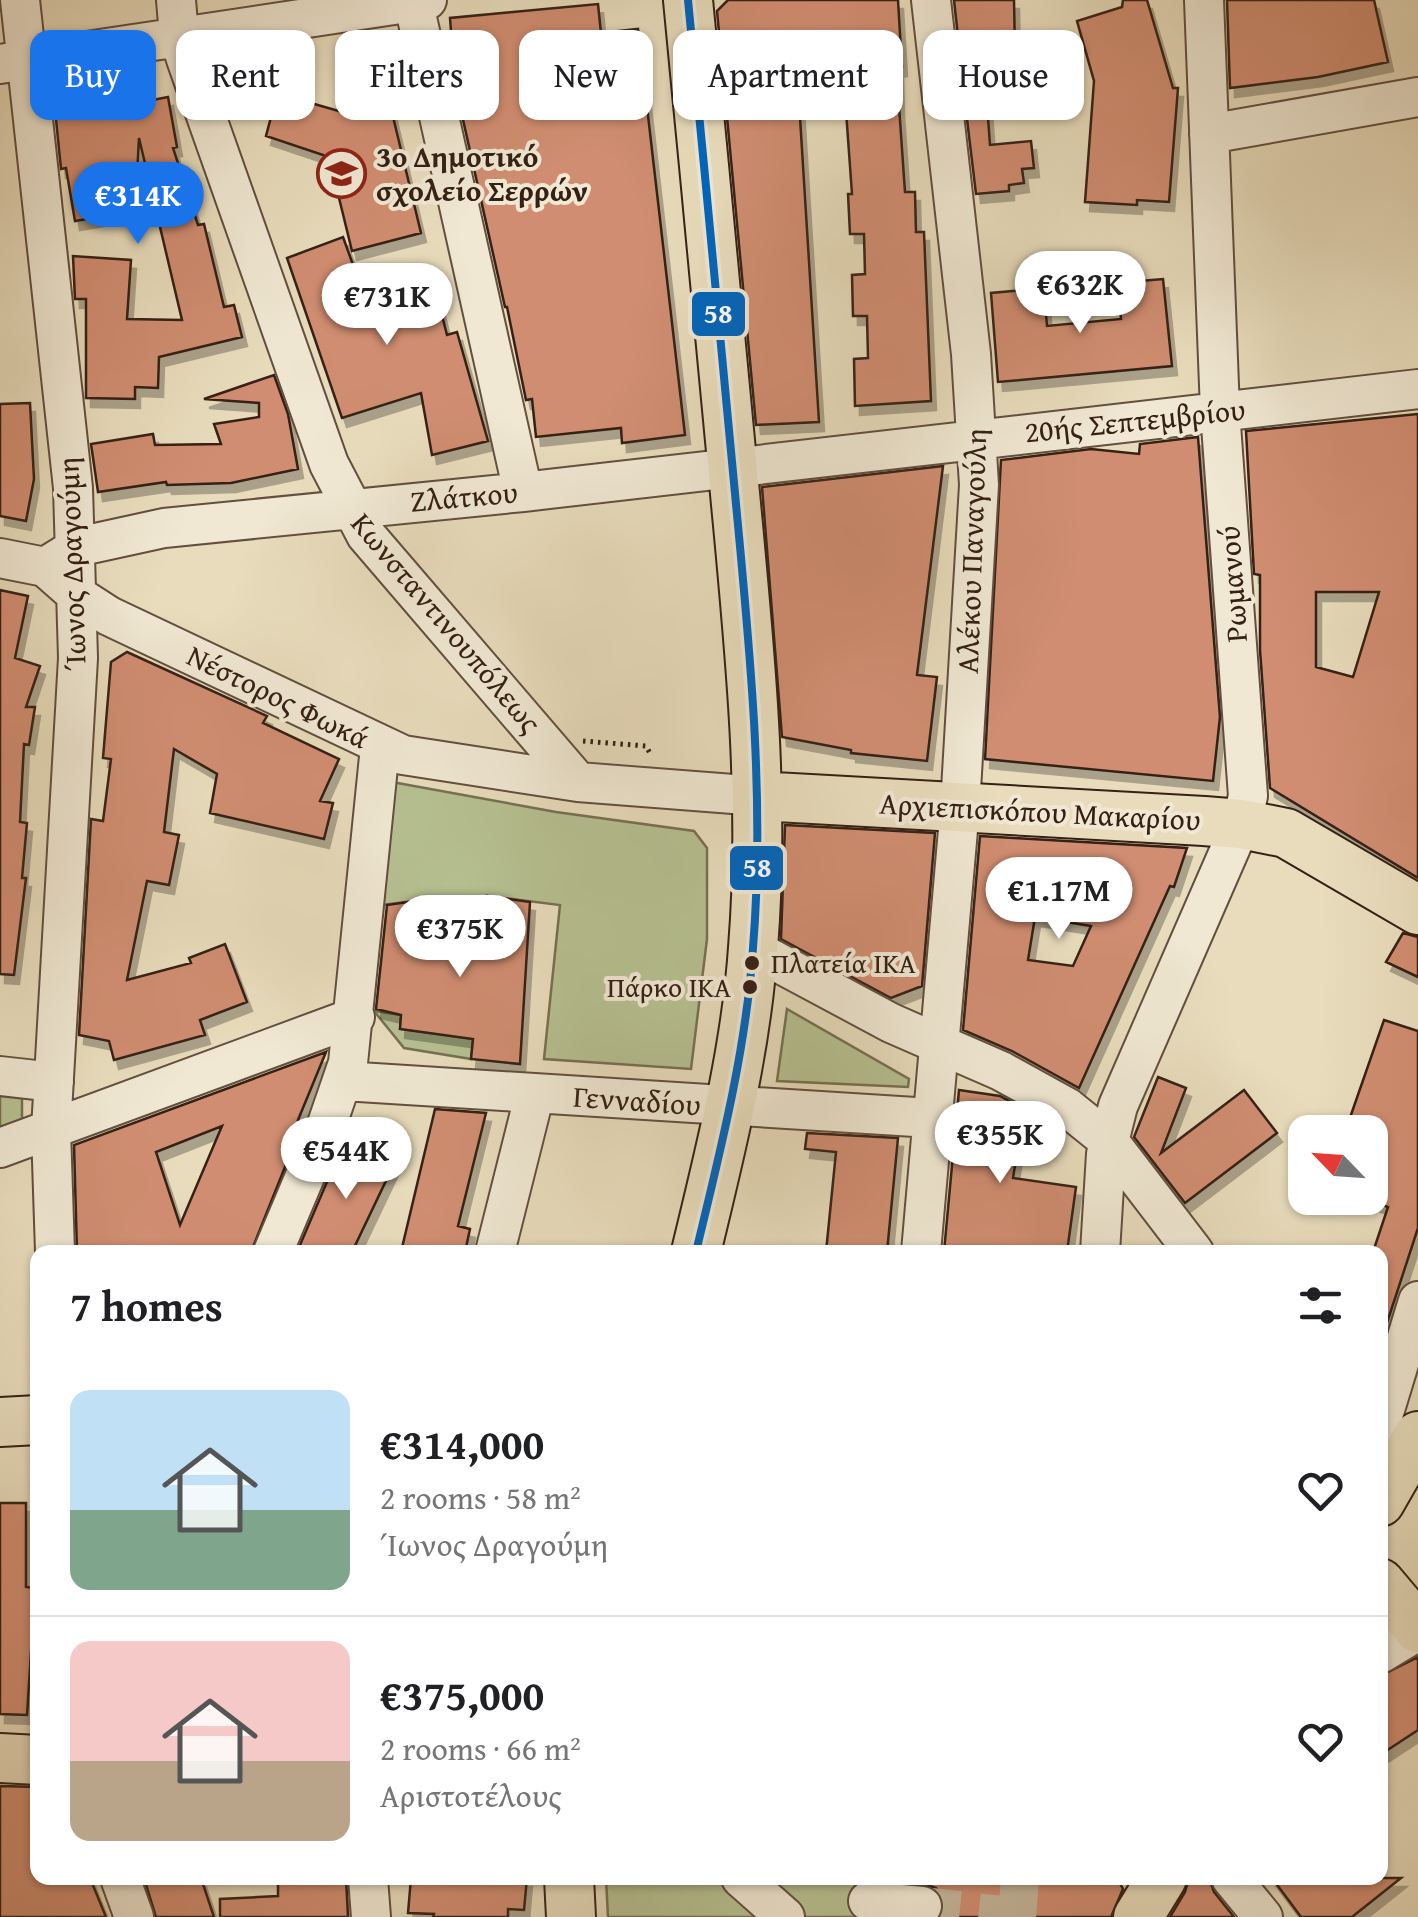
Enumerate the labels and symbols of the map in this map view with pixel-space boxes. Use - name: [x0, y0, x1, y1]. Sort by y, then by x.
- place label: 3ο Δημοτικό σχολείο Σερρών: [376, 134, 588, 212]
- school or university icon: 3ο Δημοτικό σχολείο Σερρών: [315, 148, 367, 200]
- pin: €314K: [68, 162, 208, 247]
- pin: €632K: [1010, 251, 1150, 336]
- pin: €731K: [317, 263, 457, 348]
- line badge: 58: [690, 290, 747, 338]
- text: 58: [703, 292, 733, 333]
- street label: 20ής Σεπτεμβρίου: [1022, 387, 1247, 453]
- street label: Αλέκου Παναγούλη: [945, 428, 997, 674]
- street label: Ίωνος Δραγούμη: [45, 456, 97, 672]
- street label: Ζλάτκου: [408, 469, 520, 523]
- street label: Κωνσταντινουπόλεως: [341, 502, 553, 742]
- street label: Ρωμανού: [1206, 524, 1258, 644]
- street label: Νέστορος Φωκά: [180, 633, 377, 759]
- street label: Αρχιεπισκόπου Μακαρίου: [878, 781, 1202, 841]
- line badge: 58: [728, 844, 785, 892]
- text: 58: [742, 846, 772, 887]
- pin: €1.17M: [978, 857, 1140, 942]
- pin: €375K: [390, 895, 530, 980]
- place label: Πλατεία ΙΚΑ: [771, 942, 916, 983]
- marker: Πλατεία ΙΚΑ: [742, 953, 762, 973]
- place label: Πάρκο ΙΚΑ: [607, 966, 731, 1007]
- marker: Πάρκο ΙΚΑ: [740, 977, 760, 997]
- street label: Γενναδίου: [572, 1074, 702, 1126]
- pin: €355K: [930, 1101, 1070, 1186]
- north arrow: [1288, 1115, 1388, 1215]
- pin: €544K: [276, 1117, 416, 1202]

